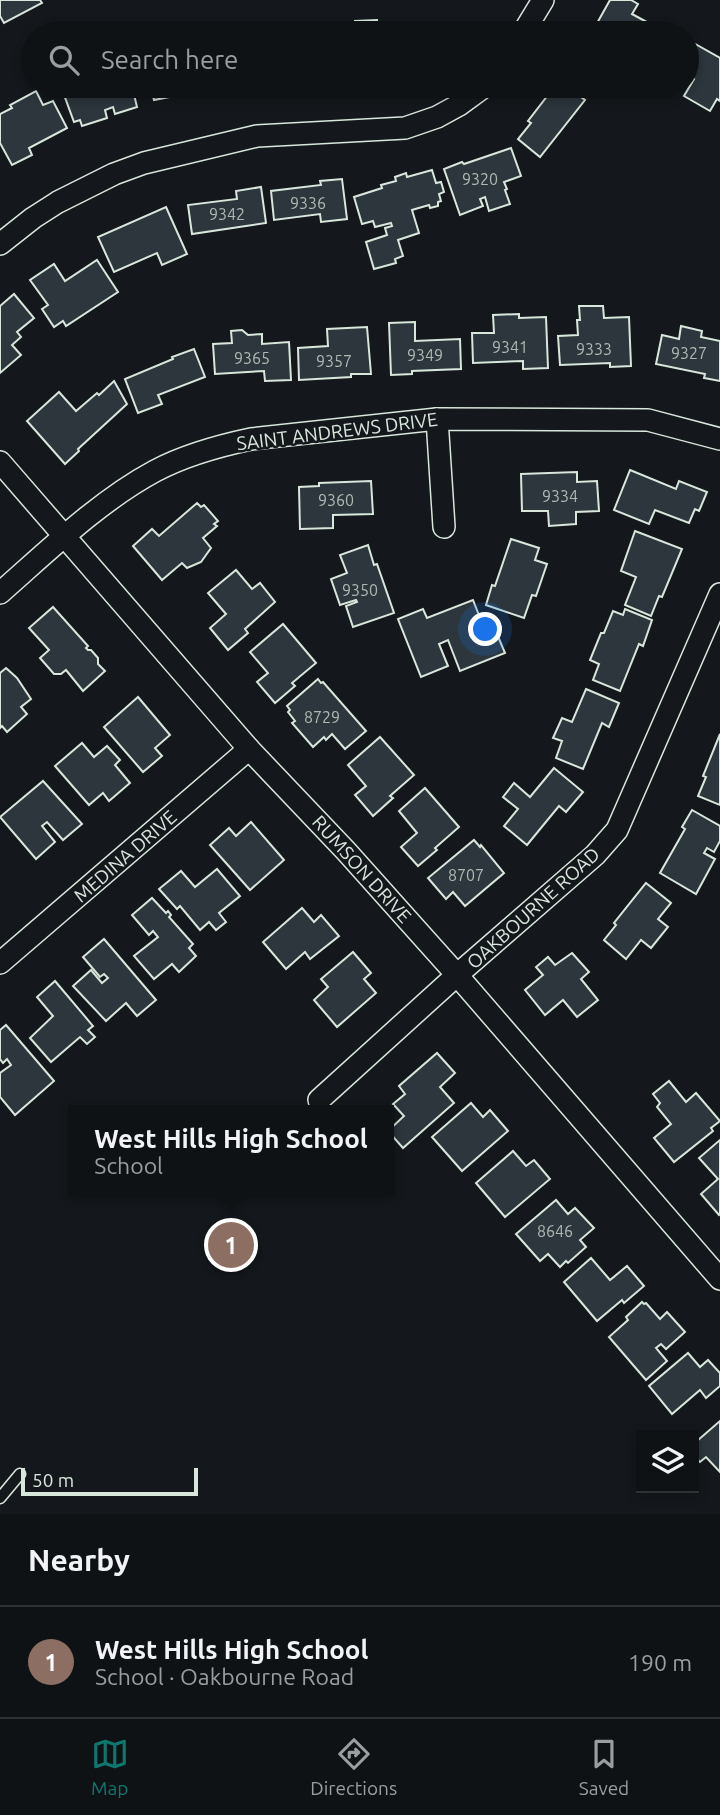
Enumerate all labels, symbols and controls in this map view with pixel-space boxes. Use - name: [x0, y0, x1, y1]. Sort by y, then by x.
- search box: [21, 21, 699, 98]
- icon: search: [45, 41, 83, 79]
- text: Search here: [101, 45, 238, 74]
- house number: 9320: [462, 170, 498, 188]
- house number: 9336: [290, 194, 326, 212]
- house number: 9342: [209, 205, 245, 223]
- house number: 9341: [492, 338, 528, 356]
- house number: 9333: [576, 340, 612, 358]
- house number: 9327: [671, 344, 707, 362]
- house number: 9349: [407, 346, 443, 364]
- house number: 9365: [234, 349, 270, 367]
- house number: 9357: [316, 352, 352, 370]
- street label: SAINT ANDREWS DRIVE: [235, 408, 439, 454]
- house number: 9334: [542, 487, 578, 505]
- house number: 9360: [318, 491, 354, 509]
- house number: 9350: [342, 581, 378, 599]
- your location: [468, 612, 502, 646]
- house number: 8729: [304, 708, 340, 726]
- street label: MEDINA DRIVE: [69, 806, 181, 906]
- street label: RUMSON DRIVE: [308, 811, 416, 927]
- street label: OAKBOURNE ROAD: [462, 843, 604, 973]
- house number: 8707: [448, 866, 484, 884]
- popup: [68, 1105, 394, 1196]
- text: West Hills High School: [94, 1124, 368, 1153]
- text: School: [94, 1153, 163, 1178]
- pin: 1: [208, 1219, 254, 1271]
- house number: 8646: [537, 1222, 573, 1240]
- map controls: [636, 1430, 699, 1493]
- button: layers: [636, 1430, 699, 1493]
- scale bar: [21, 1465, 198, 1497]
- text: 50 m: [32, 1469, 74, 1491]
- text: Nearby: [28, 1543, 130, 1577]
- text: West Hills High School: [95, 1635, 368, 1664]
- text: 1: [45, 1650, 57, 1675]
- text: 190 m: [628, 1650, 692, 1675]
- text: School · Oakbourne Road: [95, 1664, 354, 1689]
- tab: Map: [91, 1735, 129, 1799]
- tab: Directions: [310, 1735, 397, 1799]
- tab: Saved: [579, 1735, 629, 1799]

